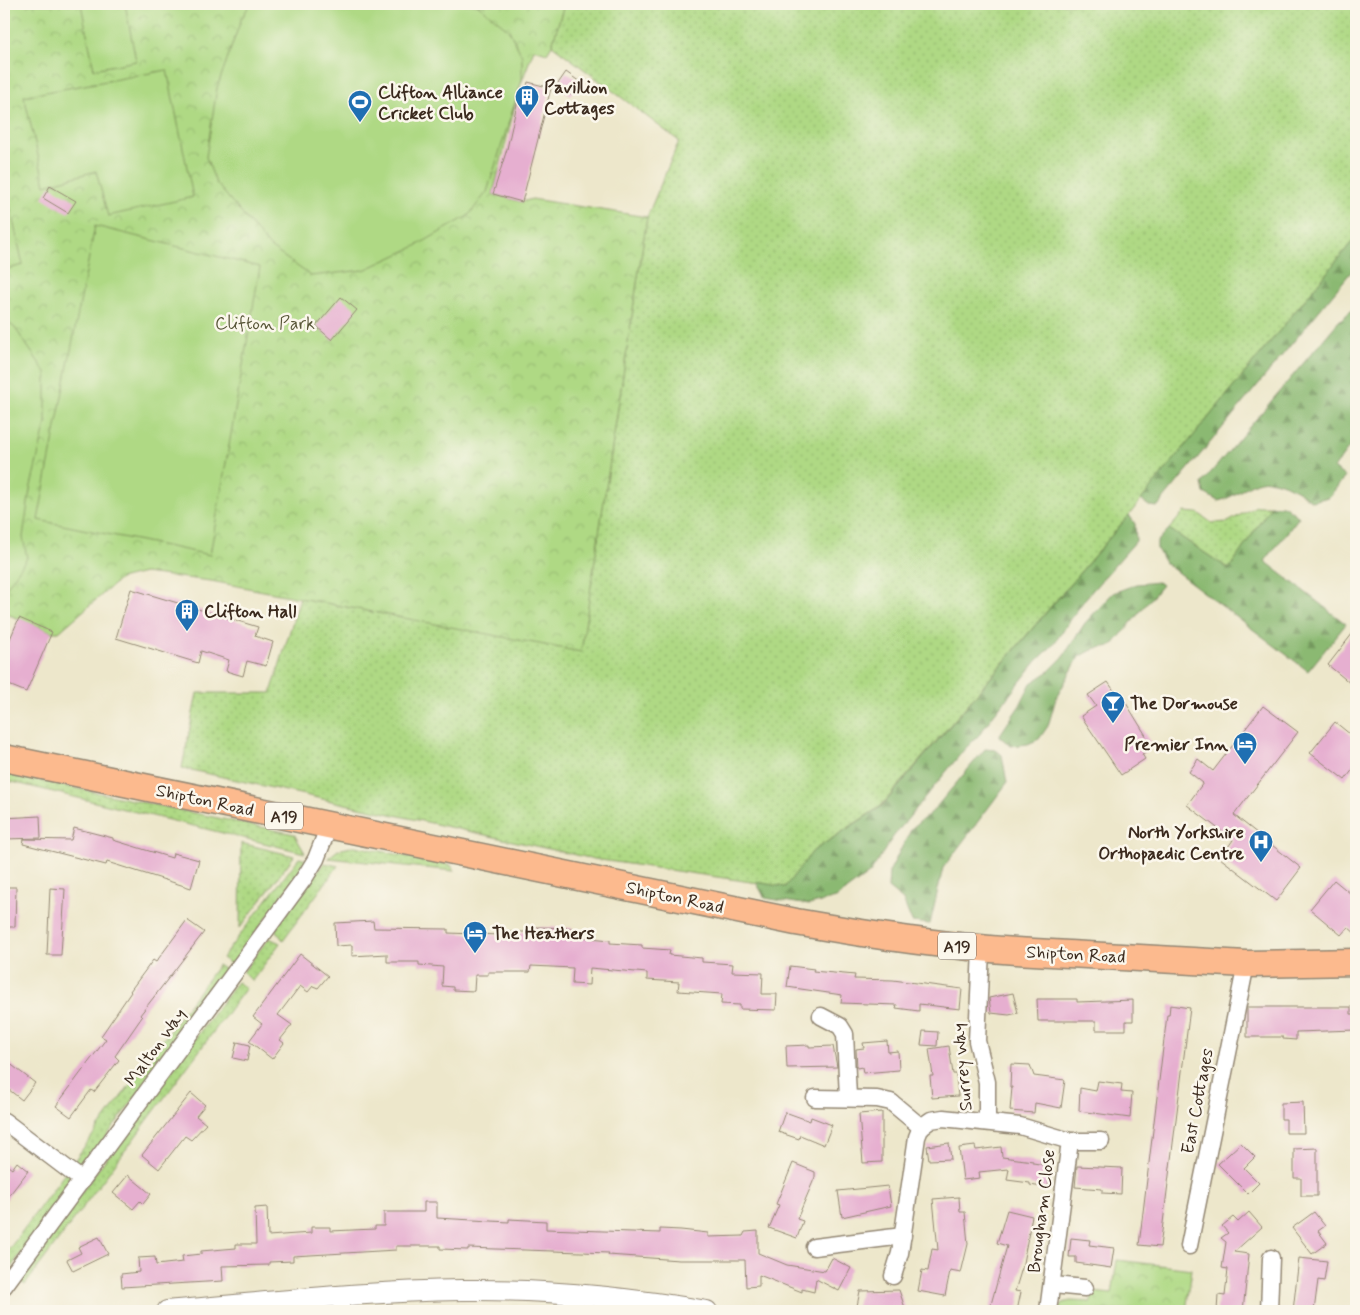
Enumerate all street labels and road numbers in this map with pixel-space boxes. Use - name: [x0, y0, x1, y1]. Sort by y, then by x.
- street label: Shipton Road: [154, 779, 256, 823]
- road number: A19: [265, 802, 303, 829]
- street label: Shipton Road: [624, 876, 726, 920]
- road number: A19: [938, 932, 976, 959]
- street label: Shipton Road: [1026, 940, 1126, 970]
- street label: Malton Way: [119, 1004, 192, 1092]
- street label: Surrey Way: [947, 1022, 979, 1112]
- street label: East Cottages: [1176, 1046, 1220, 1156]
- street label: Brougham Close: [1023, 1148, 1061, 1274]

